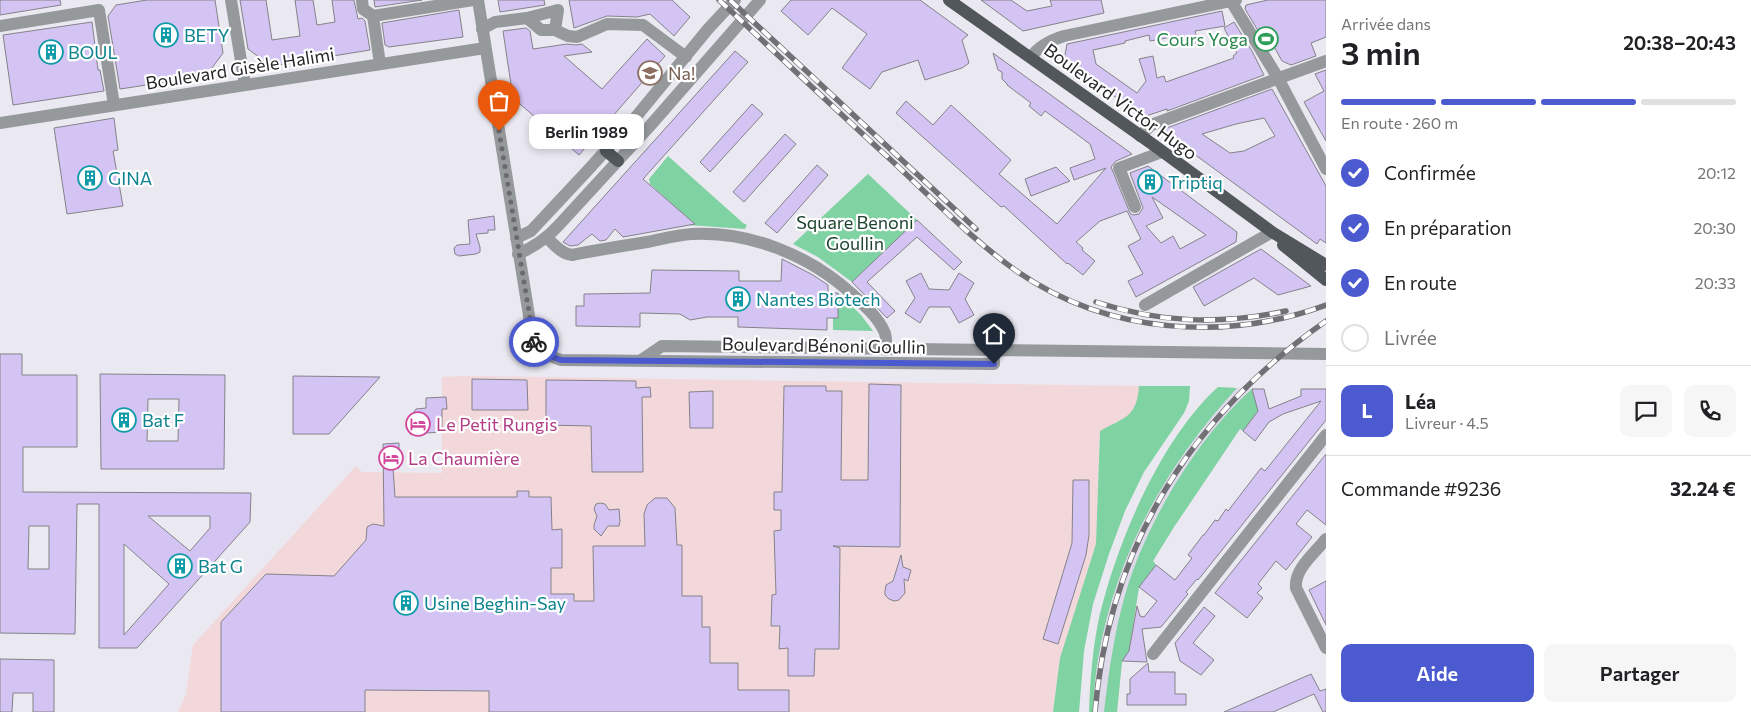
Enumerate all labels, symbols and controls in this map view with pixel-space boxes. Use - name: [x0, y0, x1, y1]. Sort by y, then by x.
- text: Arrivée dans: [1341, 14, 1431, 33]
- building icon: BETY: [153, 22, 179, 48]
- place label: BETY: [184, 24, 230, 46]
- sports icon: Cours Yoga: [1253, 26, 1279, 52]
- place label: Cours Yoga: [1156, 28, 1248, 50]
- text: 20:38–20:43: [1623, 31, 1736, 54]
- text: 3 min: [1341, 32, 1421, 72]
- street label: Boulevard Victor Hugo: [1040, 38, 1202, 164]
- building icon: BOUL: [38, 39, 64, 65]
- place label: BOUL: [68, 41, 118, 63]
- street label: Boulevard Gisèle Halimi: [144, 42, 336, 94]
- school or university icon: Na!: [637, 60, 663, 86]
- place label: Na!: [668, 62, 695, 84]
- pin: [478, 80, 520, 131]
- icon: bag: [485, 87, 513, 115]
- text: En route · 260 m: [1341, 113, 1458, 132]
- callout: Berlin 1989: [529, 114, 644, 148]
- text: Berlin 1989: [545, 122, 628, 141]
- icon: check: [1341, 159, 1369, 187]
- text: Confirmée: [1384, 161, 1476, 184]
- text: 20:12: [1697, 163, 1736, 182]
- building icon: GINA: [77, 165, 103, 191]
- place label: GINA: [108, 167, 152, 189]
- building icon: Triptiq: [1137, 169, 1163, 195]
- place label: Triptiq: [1168, 171, 1223, 193]
- park label: Square Benoni Goullin: [796, 211, 914, 254]
- icon: check: [1341, 214, 1369, 242]
- text: En préparation: [1384, 216, 1512, 239]
- text: 20:30: [1693, 218, 1736, 237]
- icon: check: [1341, 269, 1369, 297]
- text: En route: [1384, 271, 1457, 294]
- text: 20:33: [1695, 273, 1736, 292]
- building icon: Nantes Biotech: [725, 286, 751, 312]
- place label: Nantes Biotech: [756, 288, 881, 310]
- pin: [973, 313, 1015, 364]
- courier: [509, 317, 559, 367]
- icon: home: [980, 320, 1008, 348]
- text: Livrée: [1384, 326, 1437, 349]
- icon: bike: [520, 328, 548, 356]
- street label: Boulevard Bénoni Goullin: [722, 332, 926, 358]
- button: chat: [1620, 385, 1672, 437]
- button: phone: [1684, 385, 1736, 437]
- text: Léa: [1405, 390, 1436, 413]
- text: L: [1361, 399, 1373, 422]
- building icon: Bat F: [111, 407, 137, 433]
- place label: Bat F: [142, 409, 184, 431]
- hotel icon: Le Petit Rungis: [405, 411, 431, 437]
- place label: Le Petit Rungis: [436, 413, 557, 435]
- text: Livreur · 4.5: [1405, 413, 1489, 432]
- hotel icon: La Chaumière: [378, 445, 404, 471]
- place label: La Chaumière: [408, 447, 519, 469]
- text: Commande #9236: [1341, 477, 1501, 500]
- text: 32.24 €: [1670, 477, 1736, 500]
- building icon: Bat G: [167, 553, 193, 579]
- place label: Bat G: [198, 555, 243, 577]
- building icon: Usine Beghin-Say: [393, 590, 419, 616]
- place label: Usine Beghin-Say: [424, 592, 566, 614]
- button: Aide: [1341, 644, 1534, 702]
- button: Partager: [1544, 644, 1736, 702]

